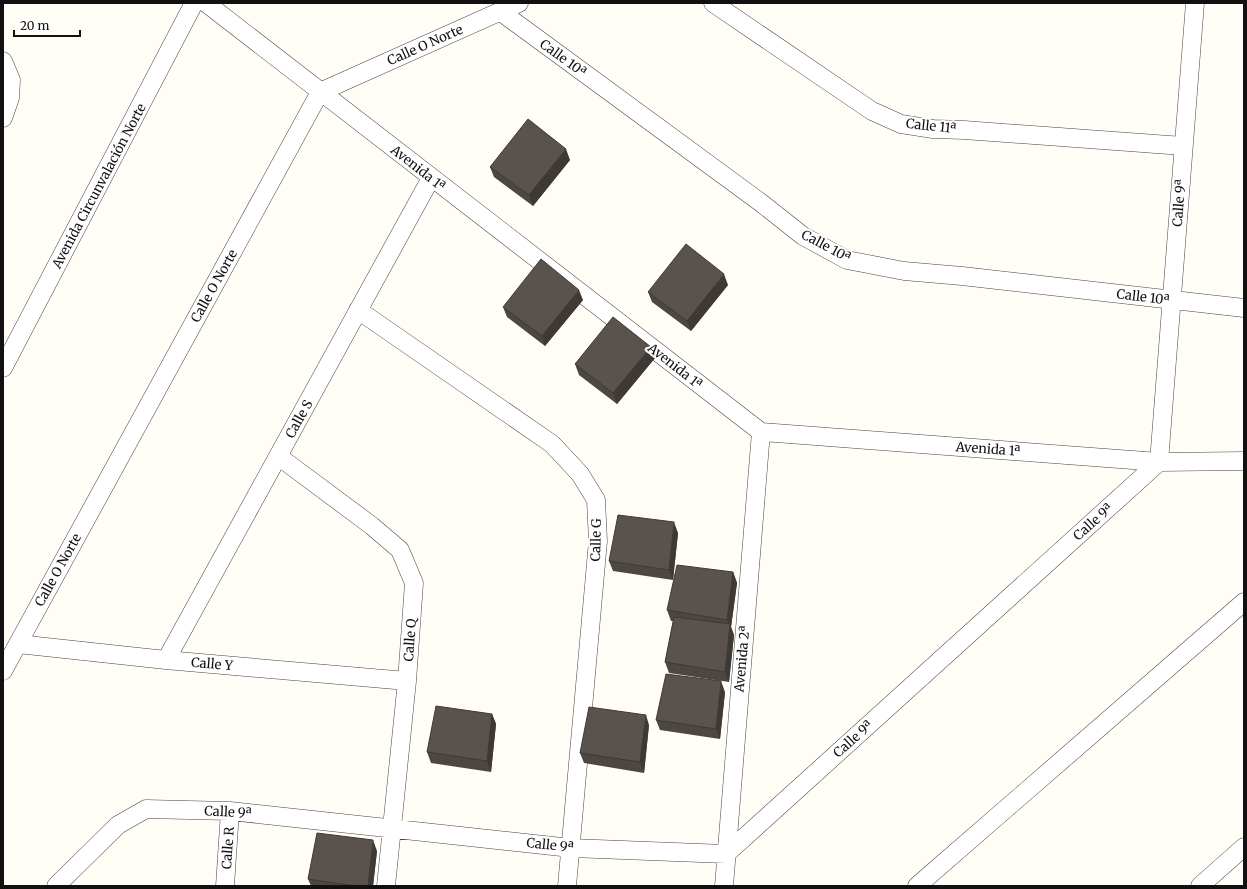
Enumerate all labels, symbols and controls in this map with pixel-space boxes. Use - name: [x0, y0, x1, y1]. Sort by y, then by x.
- scale bar: [14, 12, 80, 38]
- text: 20 m: [20, 18, 49, 33]
- street label: Calle O Norte: [385, 21, 466, 69]
- street label: Calle 10ª: [536, 35, 590, 81]
- street label: Avenida Circunvalación Norte: [48, 100, 150, 272]
- street label: Calle 11ª: [905, 115, 957, 137]
- street label: Avenida 1ª: [387, 141, 449, 195]
- street label: Calle 9ª: [1169, 179, 1189, 227]
- street label: Calle 10ª: [798, 226, 854, 266]
- street label: Calle O Norte: [187, 246, 241, 326]
- street label: Calle 10ª: [1115, 285, 1171, 309]
- street label: Avenida 1ª: [644, 339, 706, 393]
- street label: Calle S: [282, 397, 317, 441]
- street label: Avenida 1ª: [954, 438, 1021, 460]
- street label: Calle 9ª: [1070, 500, 1116, 544]
- street label: Calle G: [587, 518, 605, 562]
- street label: Calle O Norte: [31, 530, 85, 610]
- street label: Calle Q: [400, 616, 420, 662]
- street label: Avenida 2ª: [731, 625, 753, 694]
- street label: Calle Y: [190, 654, 234, 674]
- street label: Calle 9ª: [830, 717, 876, 761]
- street label: Calle 9ª: [204, 802, 252, 822]
- street label: Calle R: [218, 826, 238, 870]
- street label: Calle 9ª: [525, 834, 575, 856]

